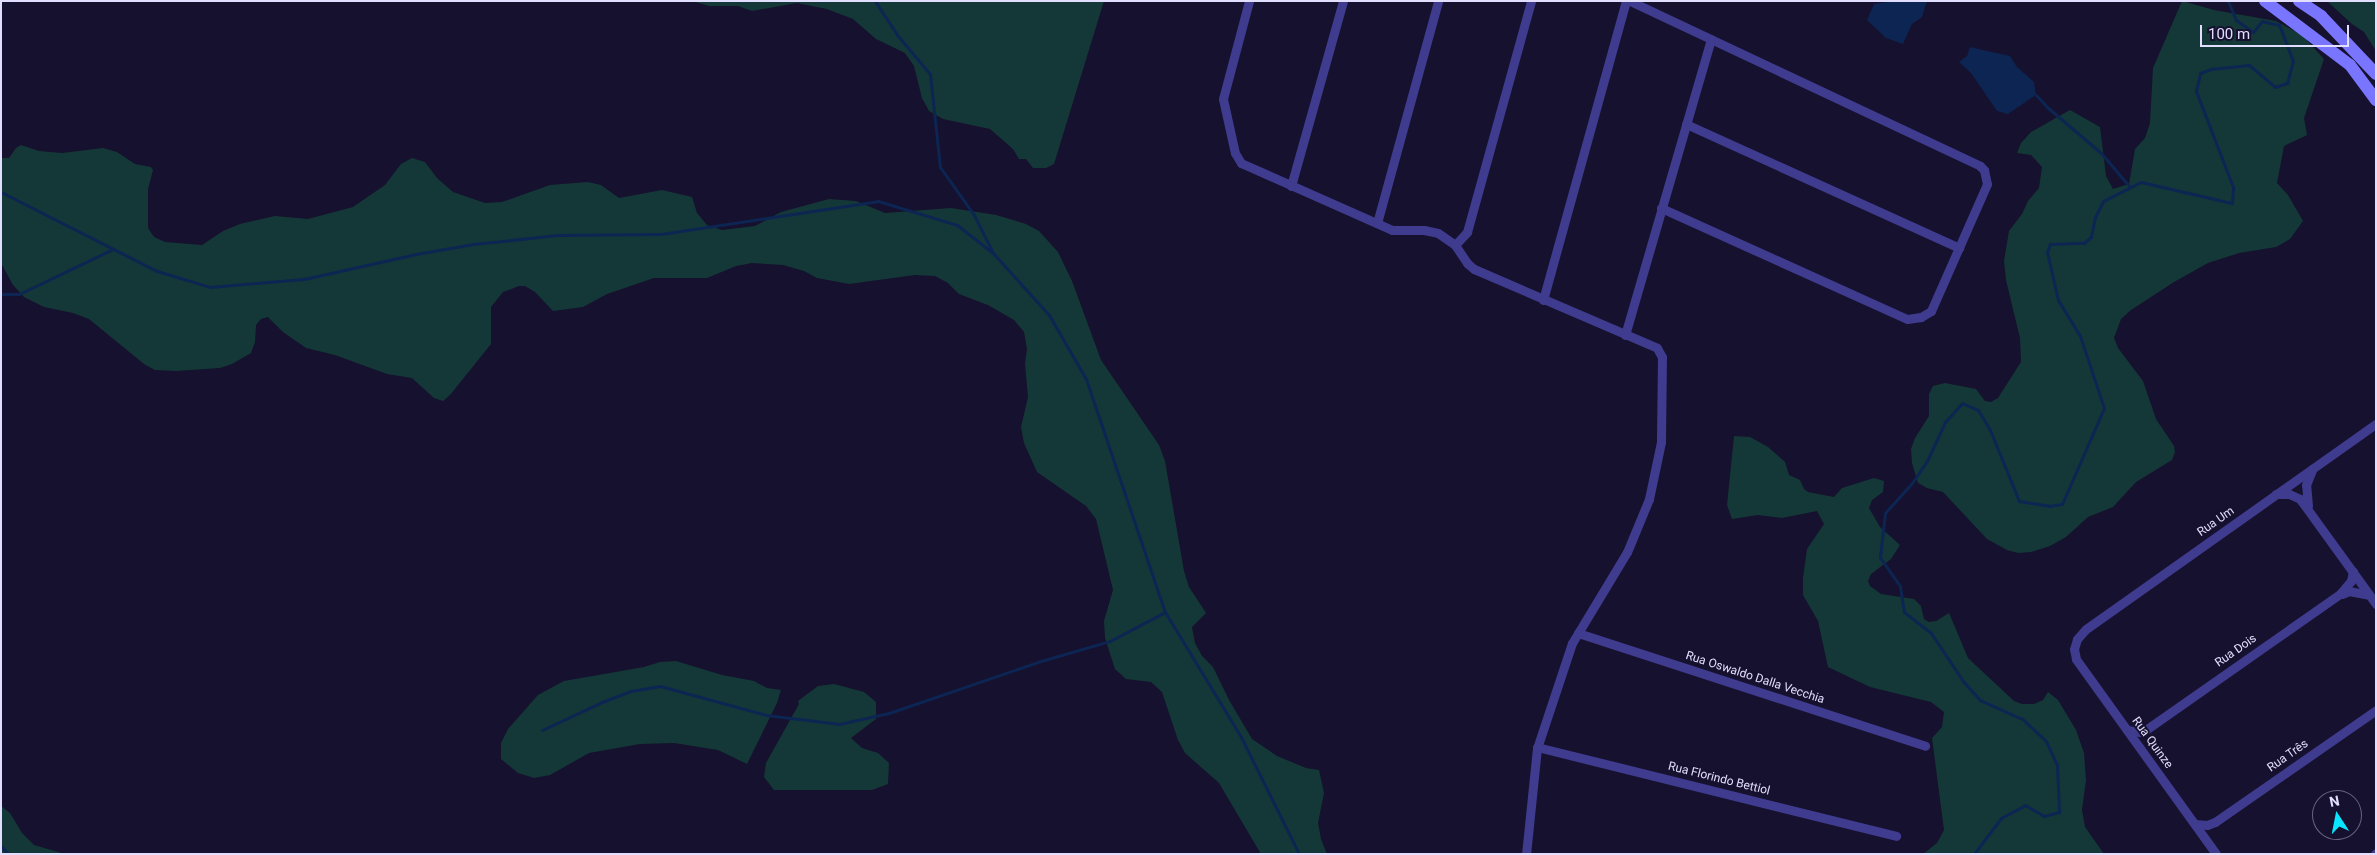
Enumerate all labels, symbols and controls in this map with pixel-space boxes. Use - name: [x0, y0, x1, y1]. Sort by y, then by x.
- scale bar: [2202, 15, 2351, 47]
- text: 100 m: [2208, 25, 2250, 43]
- street label: Rua Um: [2195, 504, 2237, 540]
- street label: Rua Dois: [2212, 632, 2260, 670]
- street label: Rua Oswaldo Dalla Vecchia: [1684, 649, 1826, 707]
- street label: Rua Quinze: [2128, 714, 2176, 772]
- street label: Rua Três: [2265, 737, 2311, 775]
- street label: Rua Florindo Bettiol: [1667, 759, 1771, 799]
- north arrow: [2312, 790, 2362, 840]
- text: N: [2328, 792, 2341, 810]

